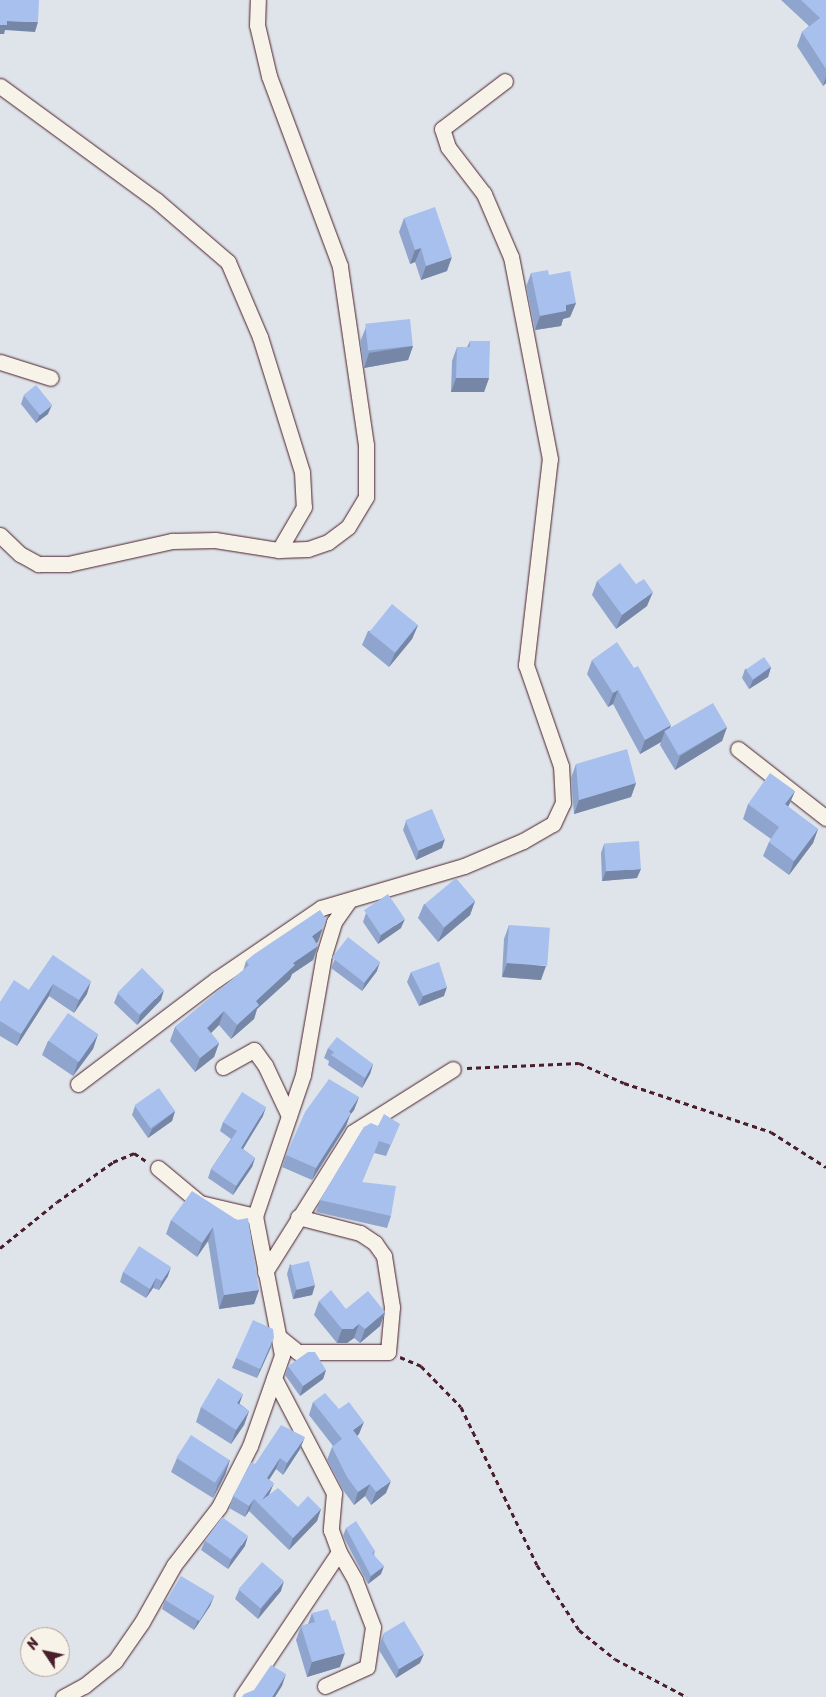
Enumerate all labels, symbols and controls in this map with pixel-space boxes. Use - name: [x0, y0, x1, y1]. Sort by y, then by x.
- north arrow: [20, 1627, 70, 1677]
- text: N: [20, 1633, 46, 1655]

